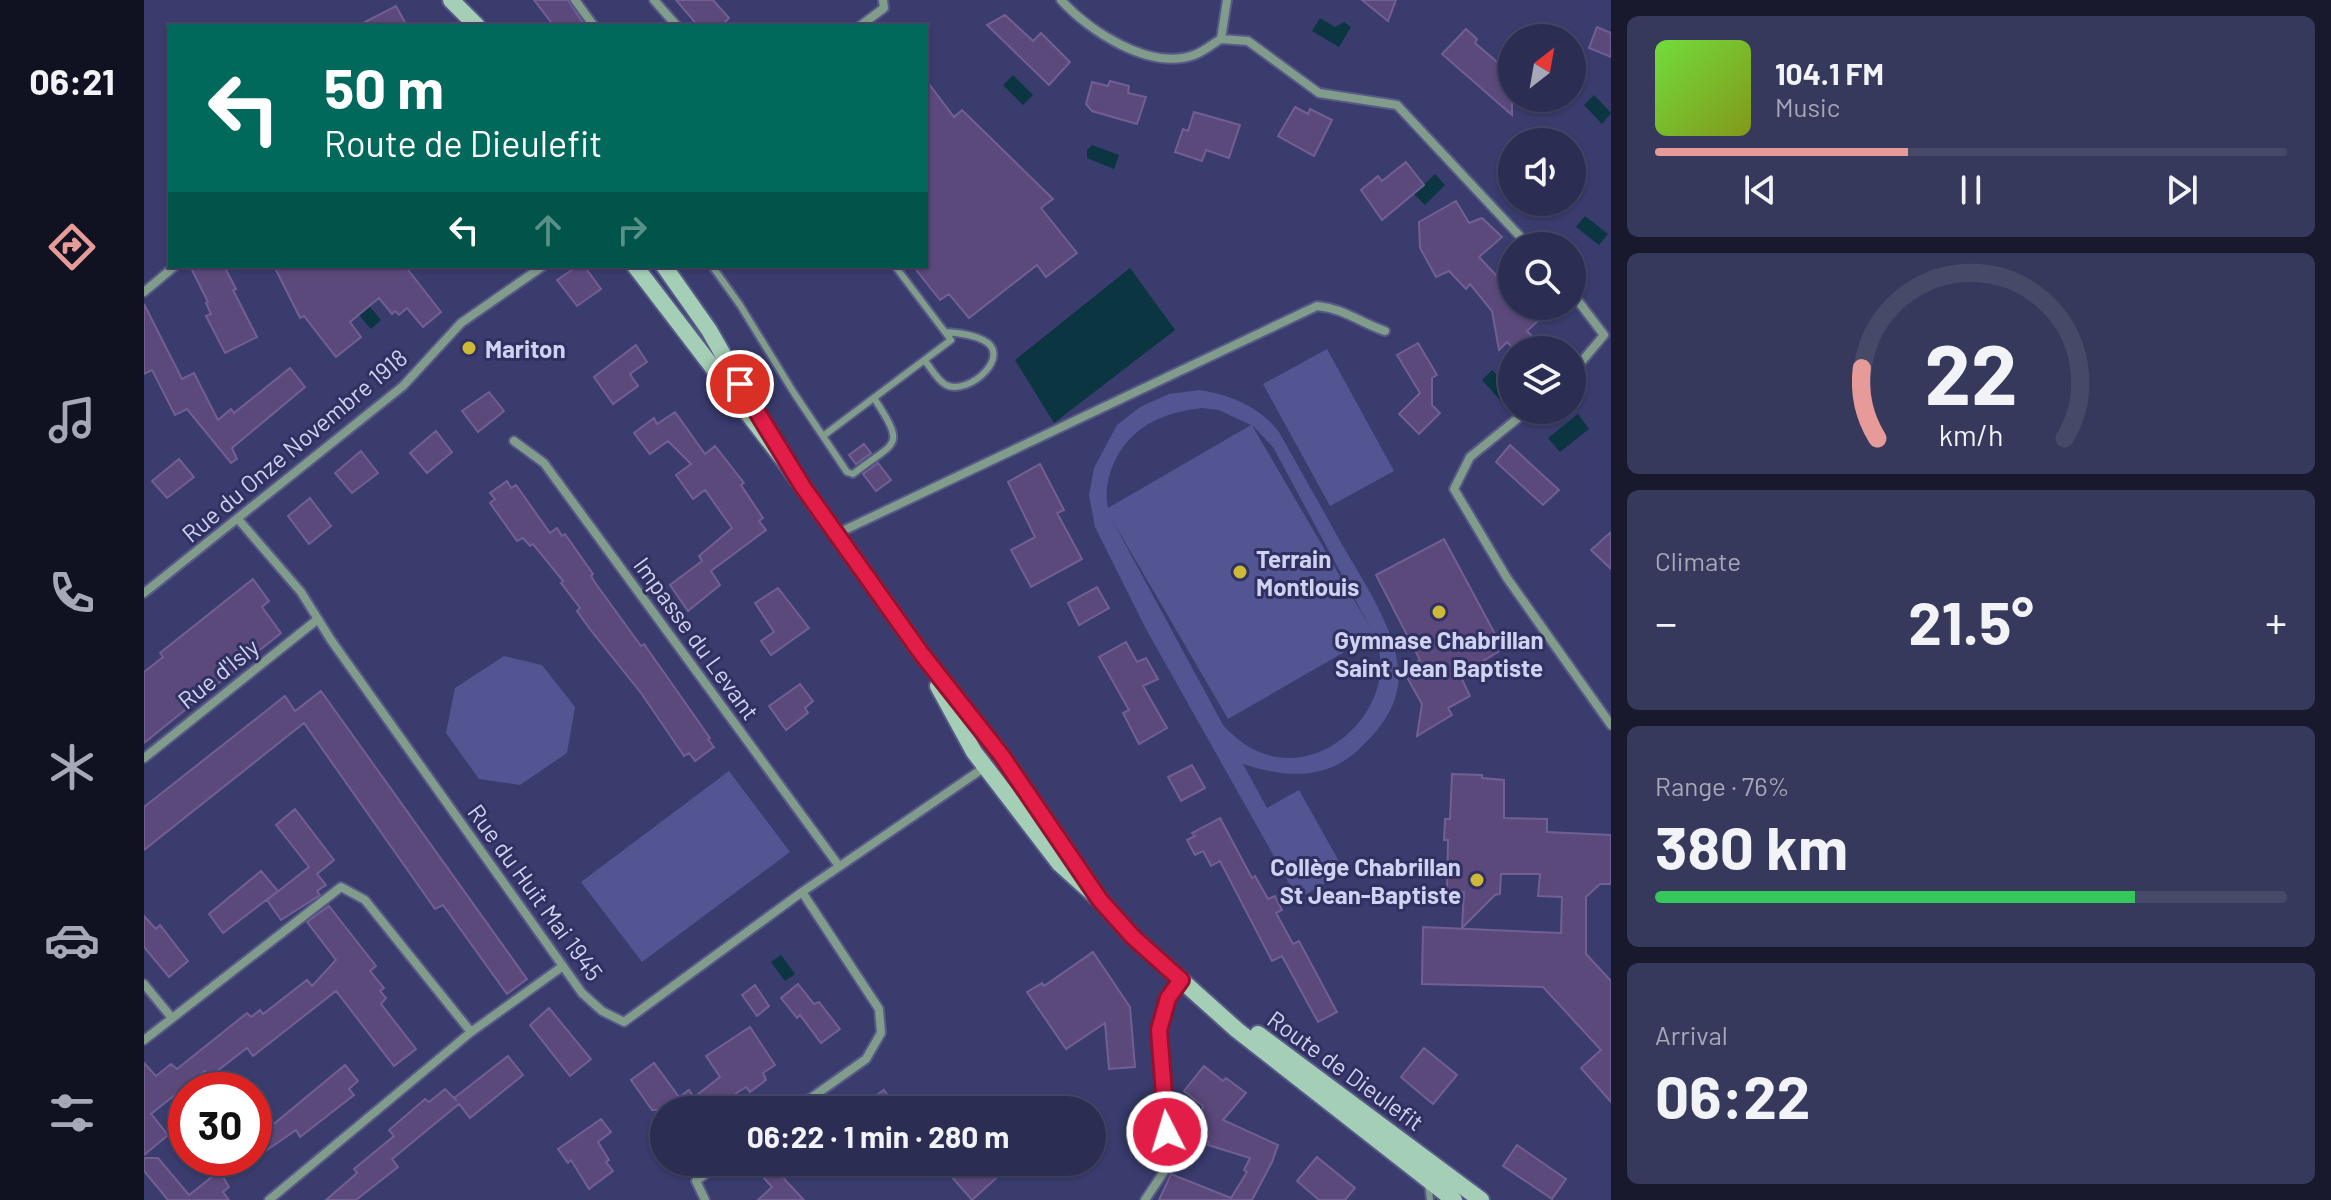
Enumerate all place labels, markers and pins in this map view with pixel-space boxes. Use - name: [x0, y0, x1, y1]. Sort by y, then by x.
- place label: Mariton: [485, 334, 566, 363]
- marker: Mariton: [460, 339, 478, 357]
- pin: [706, 350, 774, 418]
- place label: Terrain Montlouis: [1256, 544, 1359, 601]
- marker: Terrain Montlouis: [1231, 563, 1249, 581]
- marker: Gymnase Chabrillan Saint Jean Baptiste: [1430, 603, 1448, 621]
- place label: Gymnase Chabrillan Saint Jean Baptiste: [1334, 625, 1544, 682]
- place label: Collège Chabrillan St Jean-Baptiste: [1270, 852, 1461, 909]
- marker: Collège Chabrillan St Jean-Baptiste: [1468, 871, 1486, 889]

